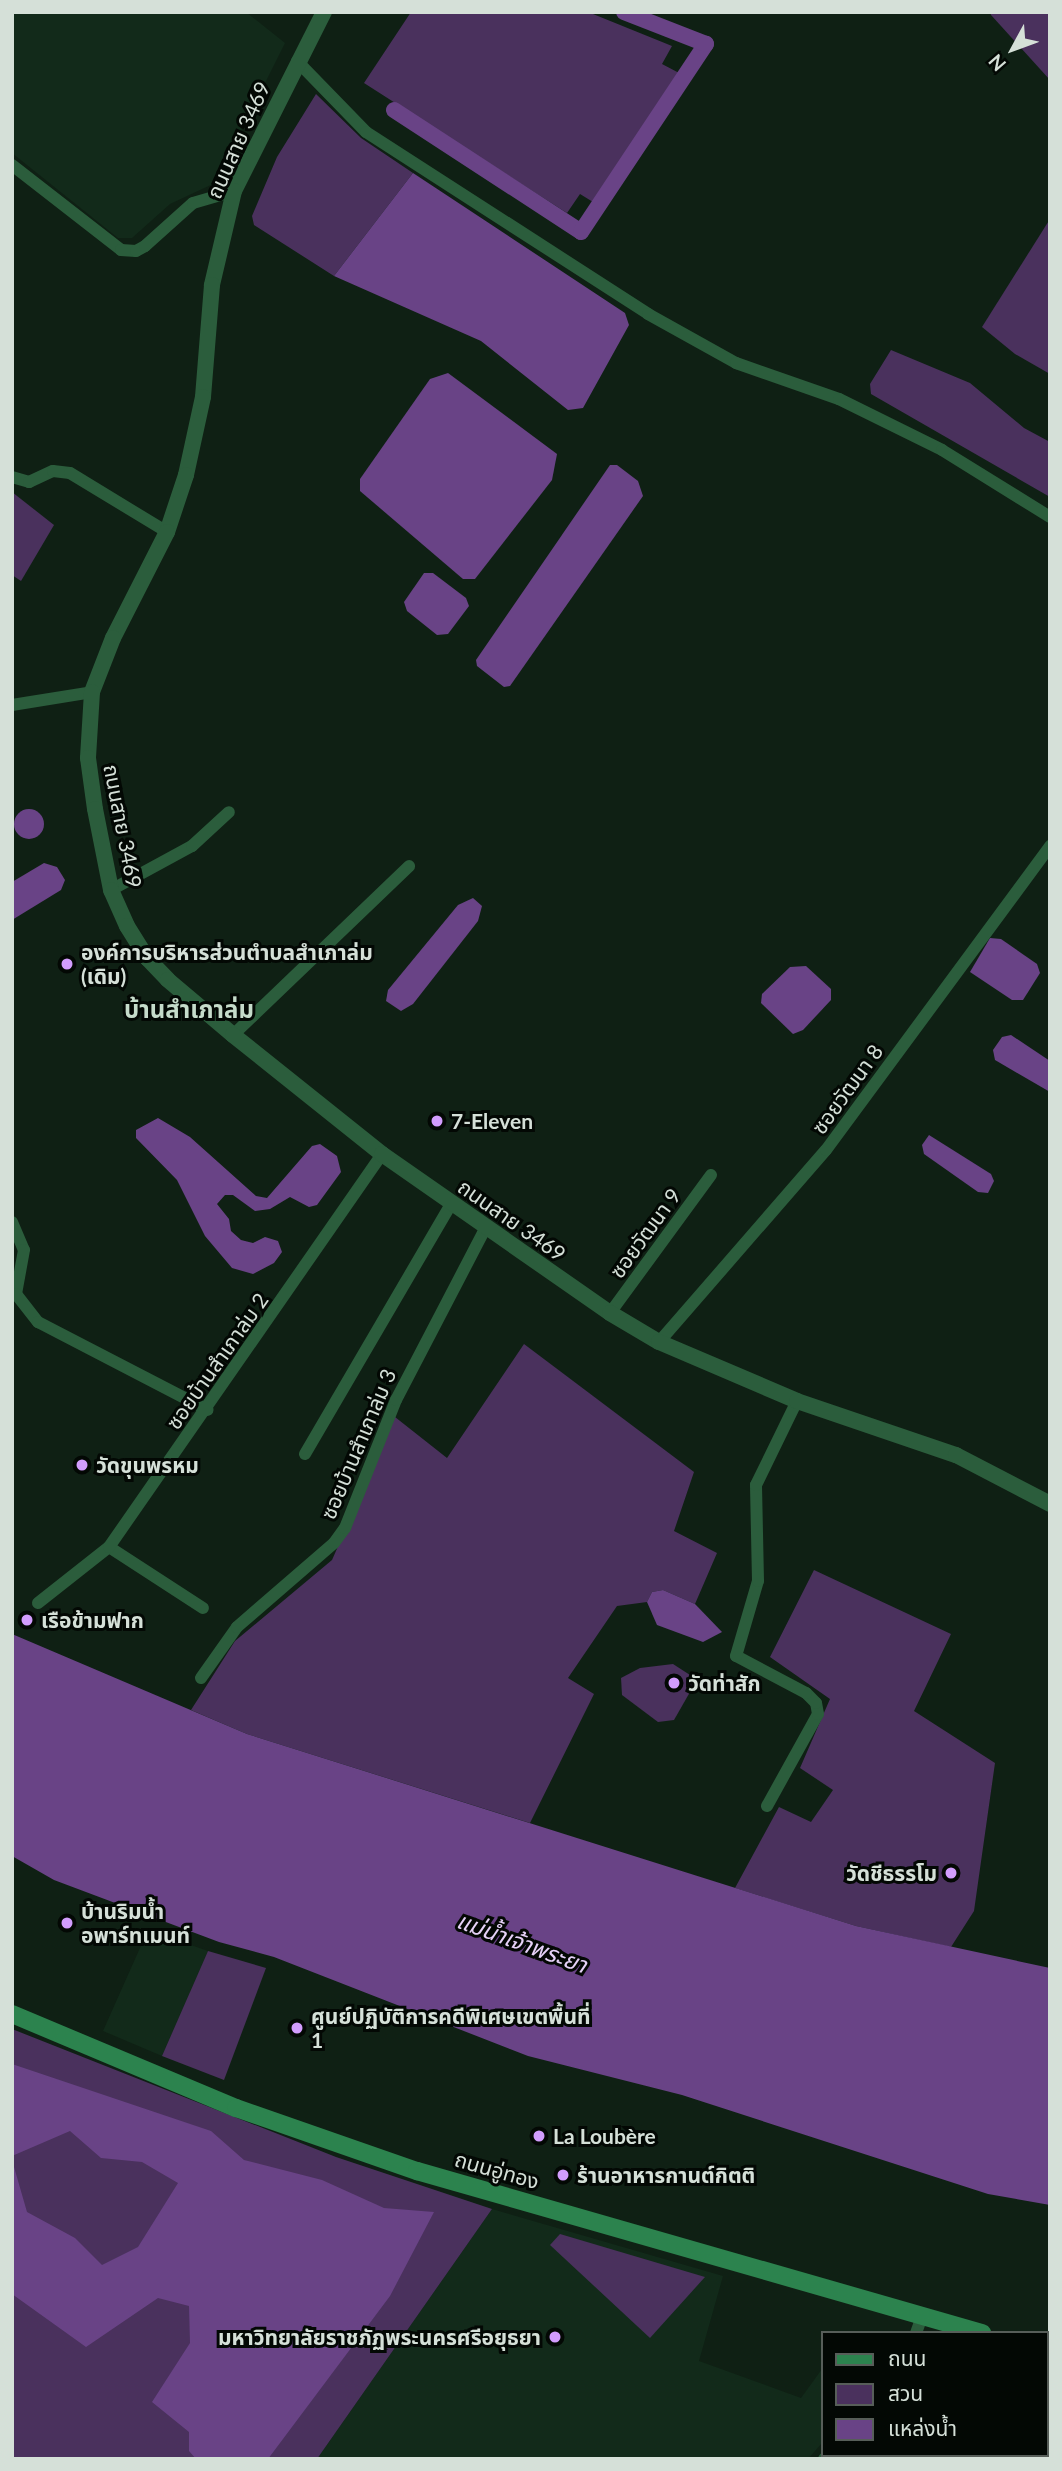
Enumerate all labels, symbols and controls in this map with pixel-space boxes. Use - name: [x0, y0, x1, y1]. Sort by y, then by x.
- north arrow: [978, 14, 1048, 84]
- text: N: [983, 50, 1010, 76]
- street label: ถนนสาย 3469: [201, 78, 275, 202]
- street label: ถนนสาย 3469: [99, 762, 147, 890]
- place label: องค์การบริหารส่วนตำบลสำเภาล่ม (เดิม): [81, 939, 373, 989]
- marker: องค์การบริหารส่วนตำบลสำเภาล่ม (เดิม): [59, 956, 75, 972]
- district label: บ้านสำเภาล่ม: [124, 995, 254, 1023]
- street label: ซอยวัฒนา 8: [806, 1039, 888, 1139]
- place label: 7-Eleven: [451, 1108, 533, 1134]
- marker: 7-Eleven: [429, 1113, 445, 1129]
- street label: ถนนสาย 3469: [453, 1174, 571, 1266]
- street label: ซอยวัฒนา 9: [604, 1183, 686, 1283]
- street label: ซอยบ้านสำเภาล่ม 2: [161, 1288, 273, 1434]
- street label: ซอยบ้านสำเภาล่ม 3: [315, 1365, 401, 1523]
- place label: วัดขุนพรหม: [96, 1452, 199, 1478]
- marker: วัดขุนพรหม: [74, 1457, 90, 1473]
- place label: เรือข้ามฟาก: [41, 1607, 144, 1633]
- marker: เรือข้ามฟาก: [19, 1612, 35, 1628]
- place label: วัดท่าสัก: [688, 1670, 761, 1696]
- marker: วัดท่าสัก: [666, 1675, 682, 1691]
- place label: วัดชีธรรโม: [846, 1860, 937, 1886]
- marker: วัดชีธรรโม: [943, 1865, 959, 1881]
- place label: บ้านริมน้ำ อพาร์ทเมนท์: [81, 1898, 190, 1948]
- water label: แม่น้ำเจ้าพระยา: [453, 1906, 591, 1978]
- marker: บ้านริมน้ำ อพาร์ทเมนท์: [59, 1915, 75, 1931]
- place label: ศูนย์ปฏิบัติการคดีพิเศษเขตพื้นที่ 1: [311, 2003, 590, 2053]
- marker: ศูนย์ปฏิบัติการคดีพิเศษเขตพื้นที่ 1: [289, 2020, 305, 2036]
- place label: La Loubère: [553, 2123, 656, 2149]
- marker: La Loubère: [531, 2128, 547, 2144]
- street label: ถนนอู่ทอง: [452, 2146, 542, 2194]
- place label: ร้านอาหารกานต์กิตติ: [577, 2162, 755, 2188]
- marker: ร้านอาหารกานต์กิตติ: [555, 2167, 571, 2183]
- place label: มหาวิทยาลัยราชภัฏพระนครศรีอยุธยา: [218, 2324, 541, 2350]
- marker: มหาวิทยาลัยราชภัฏพระนครศรีอยุธยา: [547, 2329, 563, 2345]
- legend: [820, 2331, 1048, 2457]
- text: ถนน: [888, 2345, 926, 2370]
- text: สวน: [888, 2380, 923, 2405]
- text: แหล่งน้ำ: [888, 2415, 957, 2440]

